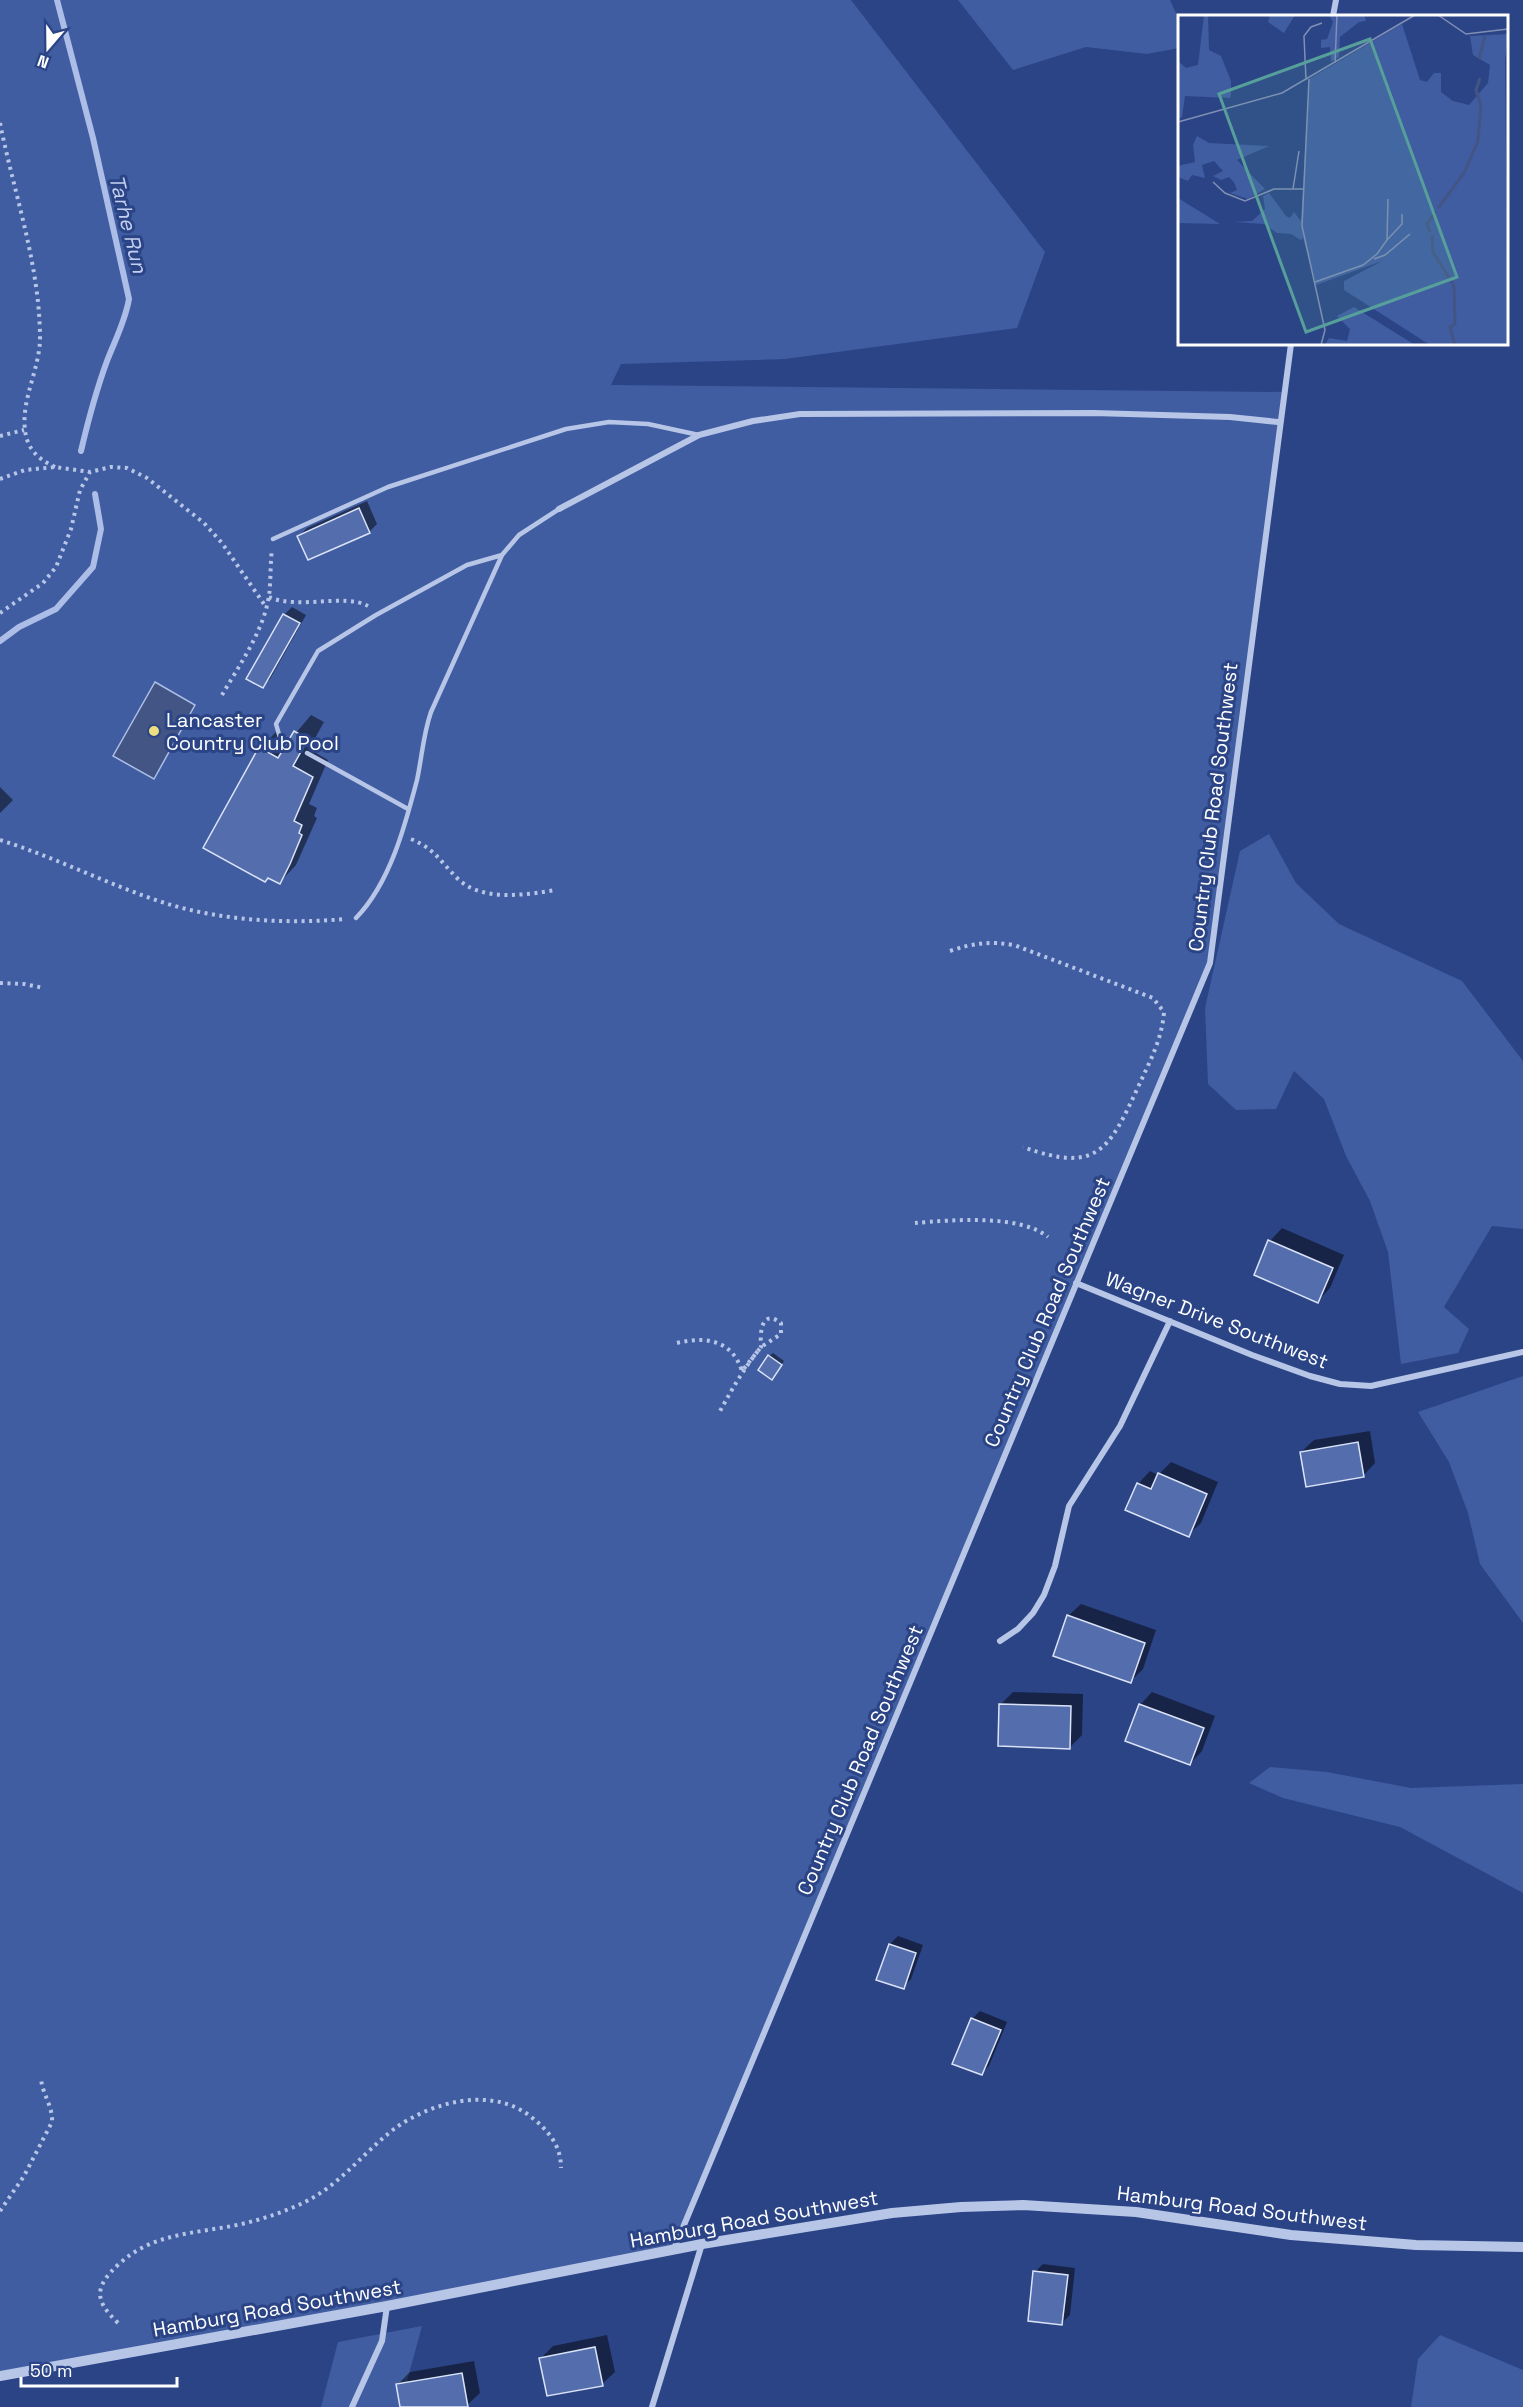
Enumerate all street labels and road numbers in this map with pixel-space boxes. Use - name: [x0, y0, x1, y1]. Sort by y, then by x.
- street label: Country Club Road Southwest: [1182, 661, 1244, 953]
- street label: Country Club Road Southwest: [978, 1173, 1116, 1451]
- street label: Wagner Drive Southwest: [1102, 1265, 1332, 1375]
- street label: Country Club Road Southwest: [791, 1621, 929, 1899]
- street label: Hamburg Road Southwest: [1115, 2180, 1369, 2236]
- street label: Hamburg Road Southwest: [628, 2184, 880, 2254]
- street label: Hamburg Road Southwest: [151, 2273, 403, 2343]

